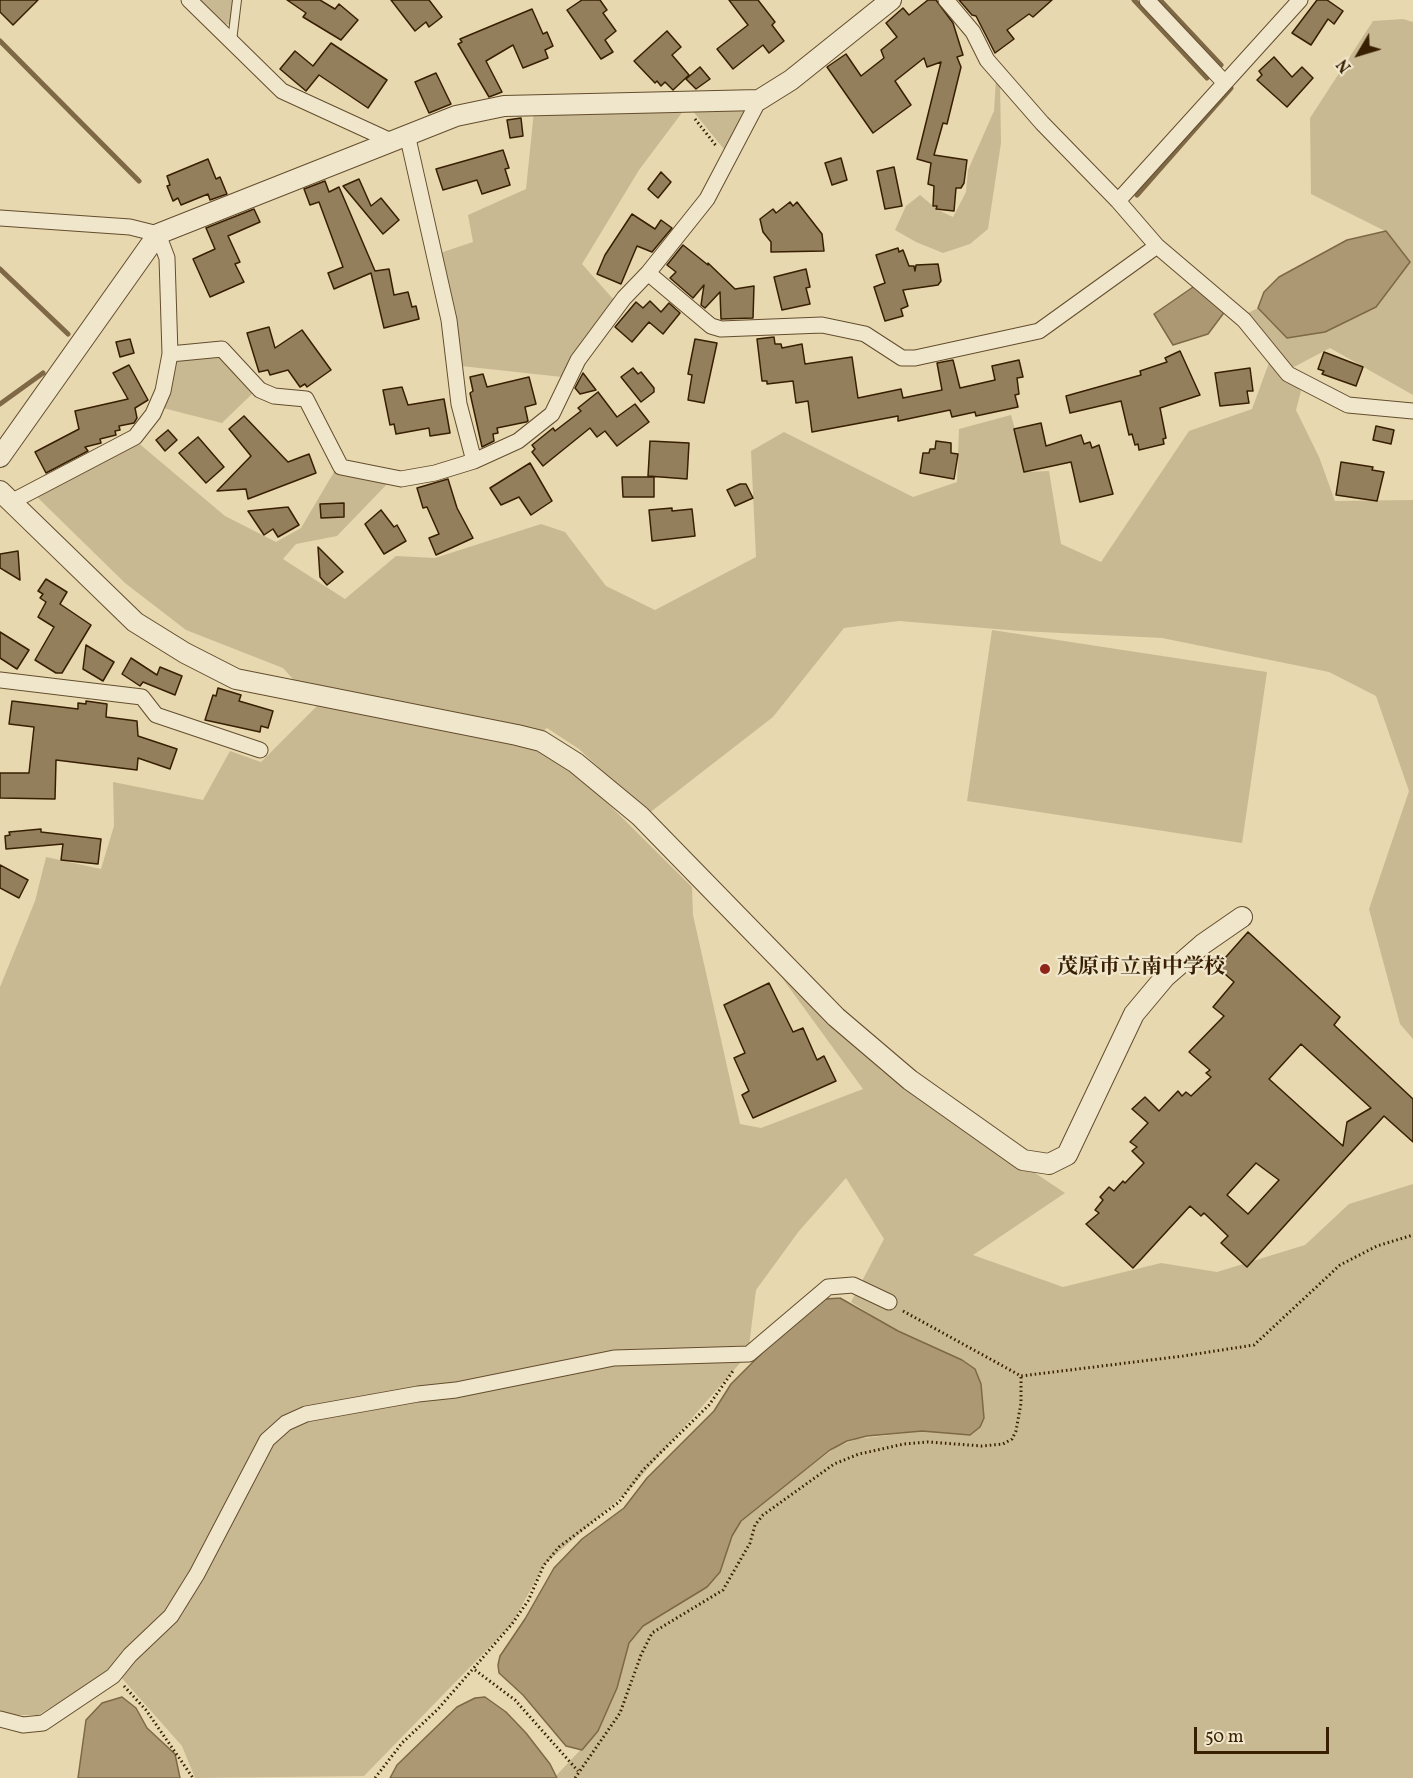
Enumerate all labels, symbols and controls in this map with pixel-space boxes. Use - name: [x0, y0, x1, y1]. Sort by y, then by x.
- north arrow: [1329, 24, 1389, 84]
- text: N: [1333, 54, 1357, 76]
- place label: 茂原市立南中学校: [1057, 956, 1225, 982]
- marker: 茂原市立南中学校: [1038, 962, 1052, 976]
- scale bar: [1197, 1715, 1332, 1753]
- text: 50 m: [1205, 1725, 1244, 1750]

